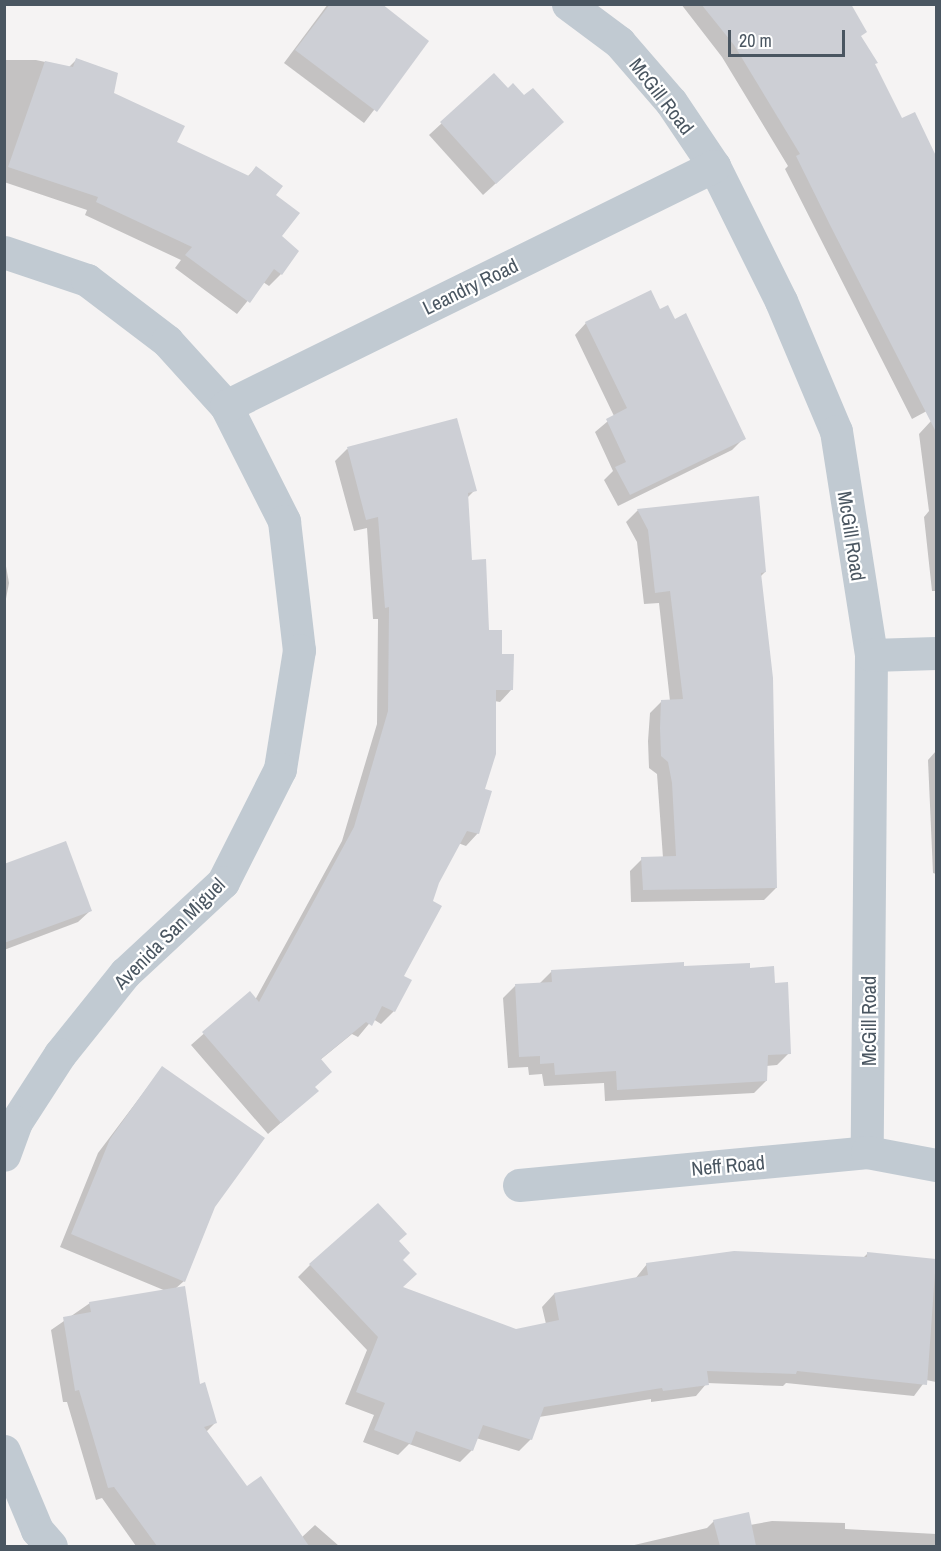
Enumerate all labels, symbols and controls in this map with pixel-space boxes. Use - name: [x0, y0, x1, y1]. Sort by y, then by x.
- scale bar: [731, 18, 848, 56]
- text: 20 m: [739, 28, 772, 53]
- street label: McGill Road: [625, 53, 699, 139]
- street label: Leandry Road: [418, 253, 522, 319]
- street label: McGill Road: [833, 490, 871, 582]
- street label: Avenida San Miguel: [108, 872, 230, 994]
- street label: McGill Road: [856, 976, 880, 1066]
- street label: Neff Road: [690, 1150, 766, 1180]

